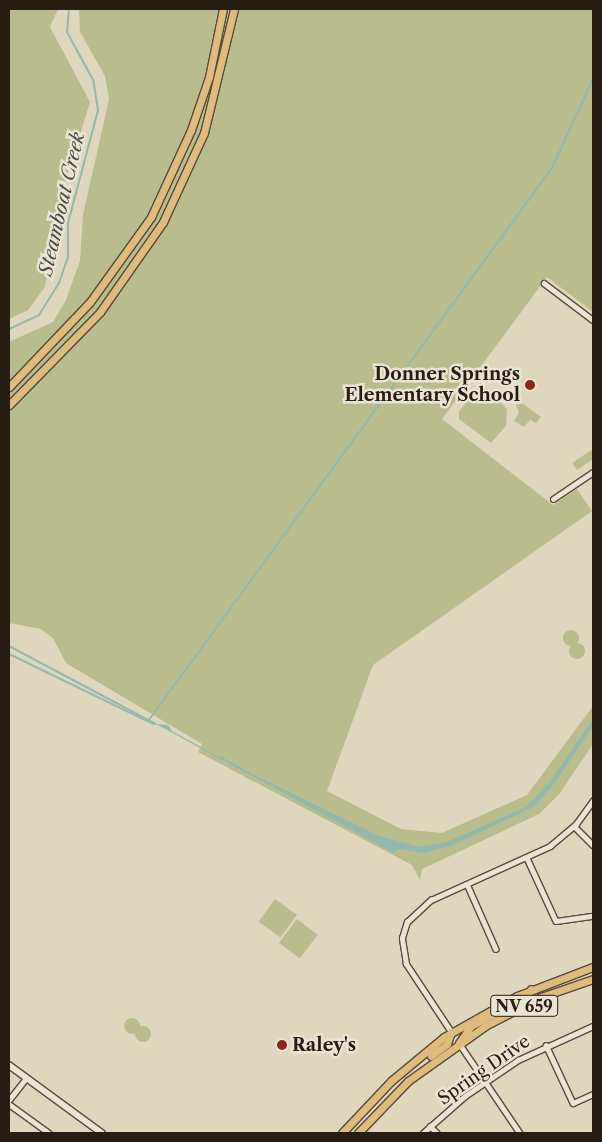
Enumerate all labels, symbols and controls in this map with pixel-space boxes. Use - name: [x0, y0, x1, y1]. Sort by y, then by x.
- water label: Steamboat Creek: [34, 130, 90, 278]
- place label: Donner Springs Elementary School: [344, 364, 520, 406]
- marker: Donner Springs Elementary School: [524, 379, 536, 391]
- road number: NV 659: [489, 992, 559, 1019]
- street label: Spring Drive: [434, 1030, 534, 1110]
- place label: Raley's: [292, 1034, 356, 1056]
- marker: Raley's: [276, 1039, 288, 1051]

